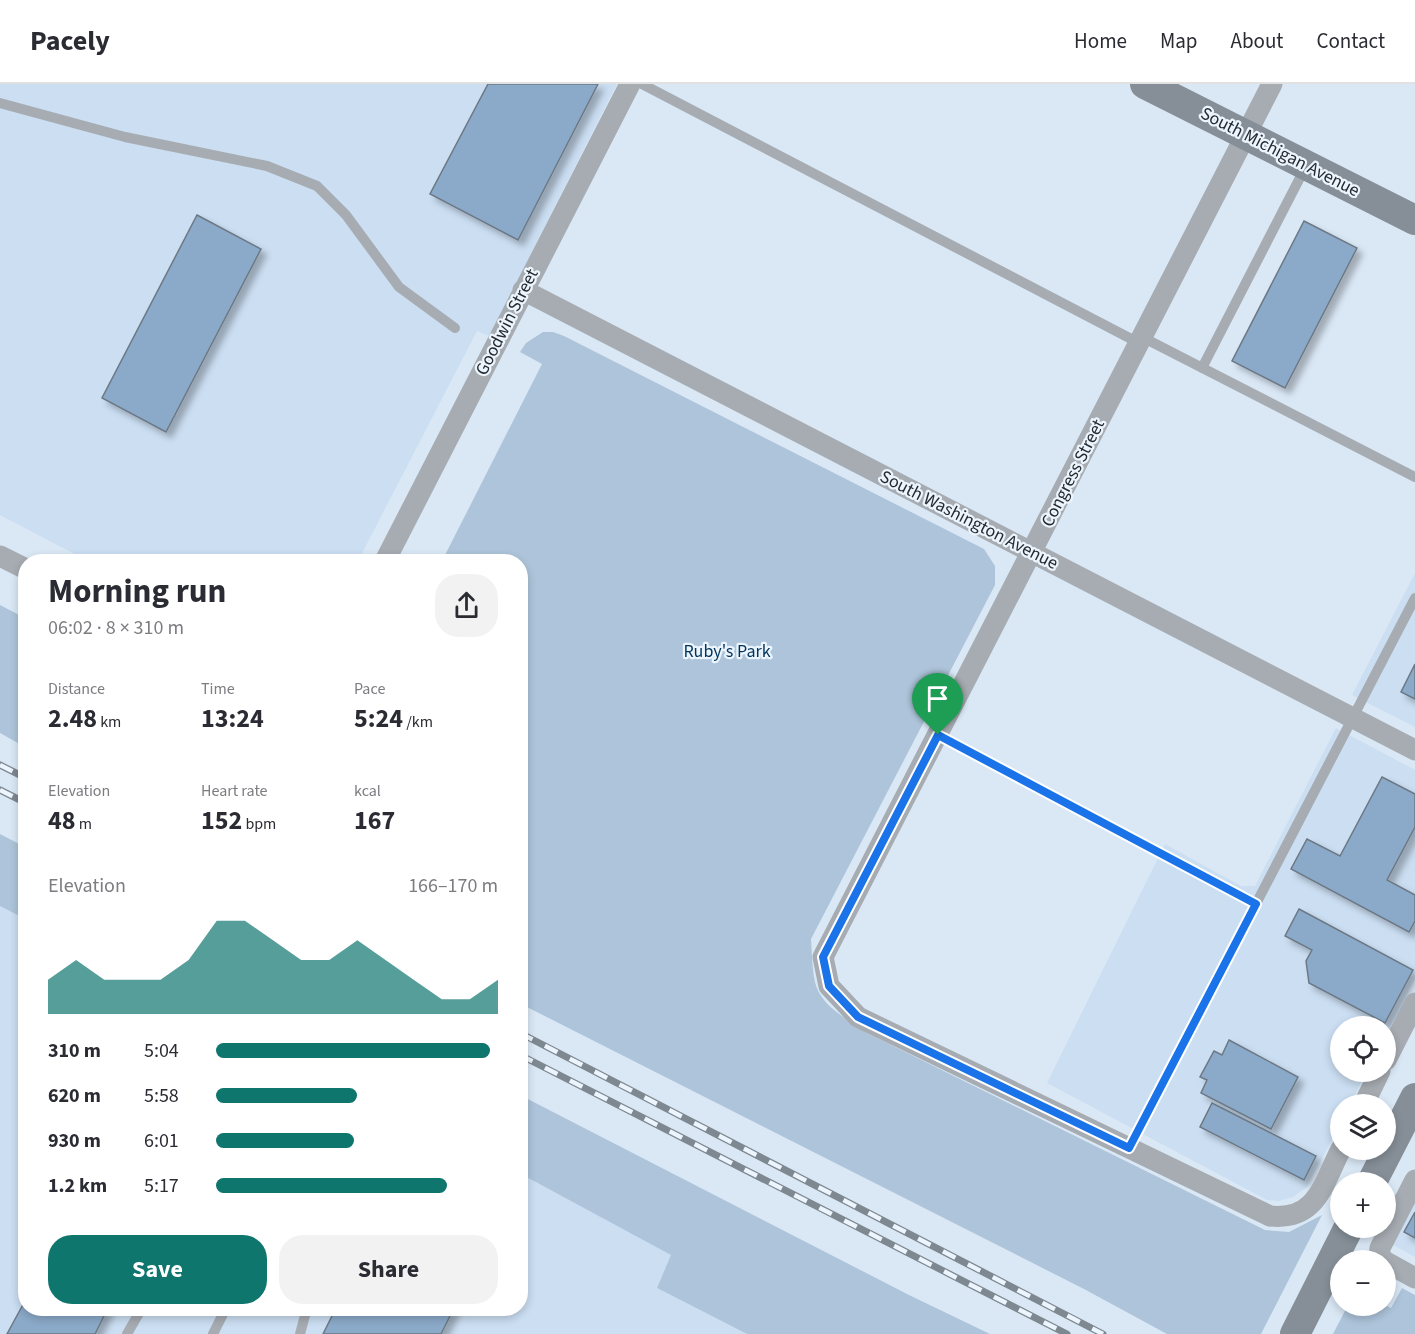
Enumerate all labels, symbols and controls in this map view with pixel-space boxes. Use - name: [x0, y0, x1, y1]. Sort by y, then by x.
- text: Pacely: [30, 21, 110, 61]
- text: Home: [1074, 26, 1127, 56]
- text: Map: [1160, 26, 1198, 56]
- text: About: [1231, 26, 1283, 56]
- text: Contact: [1316, 26, 1385, 56]
- street label: South Michigan Avenue: [1196, 101, 1364, 203]
- street label: Goodwin Street: [469, 264, 545, 380]
- street label: Congress Street: [1035, 415, 1111, 531]
- street label: South Washington Avenue: [876, 464, 1062, 576]
- text: Morning run: [48, 568, 226, 615]
- button: share: [435, 574, 498, 637]
- text: 06:02 · 8 × 310 m: [48, 614, 184, 642]
- park label: Ruby's Park: [683, 639, 771, 664]
- pin: [912, 673, 963, 735]
- text: Distance: [48, 678, 105, 700]
- text: Time: [201, 678, 235, 700]
- text: Pace: [354, 678, 385, 700]
- icon: arrive: [921, 682, 954, 715]
- text: 2.48: [48, 700, 97, 737]
- text: 13:24: [201, 700, 264, 737]
- text: 5:24: [354, 700, 403, 737]
- text: km: [97, 711, 121, 733]
- text: /km: [403, 711, 433, 733]
- text: Elevation: [48, 780, 110, 802]
- text: Heart rate: [201, 780, 268, 802]
- text: kcal: [354, 780, 381, 802]
- text: 48: [48, 802, 75, 839]
- text: 152: [201, 802, 242, 839]
- text: 167: [354, 802, 395, 839]
- text: m: [75, 813, 92, 835]
- text: bpm: [242, 813, 276, 835]
- text: Elevation: [48, 872, 126, 900]
- text: 166–170 m: [408, 872, 498, 900]
- map controls: [1330, 1016, 1396, 1316]
- button: locate: [1330, 1016, 1396, 1082]
- text: 310 m: [48, 1037, 101, 1065]
- text: 5:04: [144, 1037, 179, 1065]
- text: 620 m: [48, 1082, 101, 1110]
- text: 5:58: [144, 1082, 179, 1110]
- button: layers: [1330, 1094, 1396, 1160]
- text: 930 m: [48, 1127, 101, 1155]
- text: 6:01: [144, 1127, 179, 1155]
- text: 1.2 km: [48, 1172, 107, 1200]
- text: 5:17: [144, 1172, 179, 1200]
- button: +: [1330, 1172, 1396, 1238]
- button: Save: [48, 1235, 267, 1304]
- button: Share: [279, 1235, 498, 1304]
- button: −: [1330, 1250, 1396, 1316]

